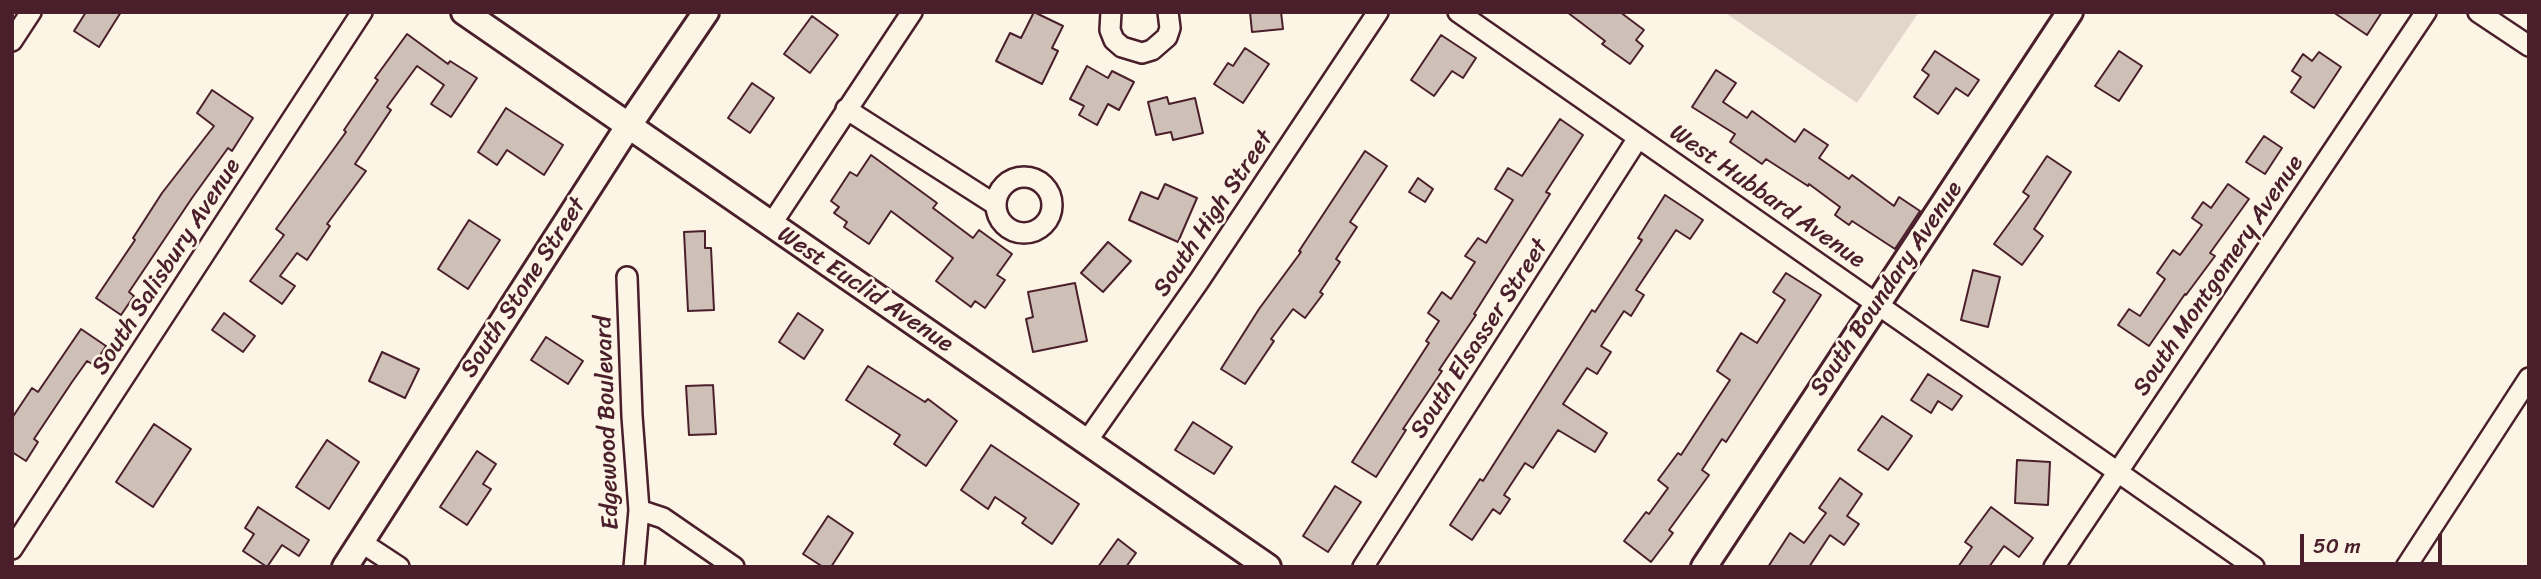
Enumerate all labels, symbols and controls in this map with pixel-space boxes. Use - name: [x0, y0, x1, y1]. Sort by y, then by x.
- street label: West Hubbard Avenue: [1664, 119, 1870, 275]
- street label: South High Street: [1148, 126, 1280, 302]
- street label: South Montgomery Avenue: [2128, 150, 2310, 402]
- street label: South Salisbury Avenue: [86, 154, 248, 380]
- street label: South Boundary Avenue: [1804, 176, 1970, 402]
- street label: South Stone Street: [455, 193, 593, 383]
- street label: West Euclid Avenue: [772, 221, 958, 359]
- street label: South Elsasser Street: [1405, 234, 1555, 444]
- street label: Edgewood Boulevard: [590, 315, 626, 531]
- scale bar: [2303, 520, 2445, 564]
- text: 50 m: [2313, 527, 2361, 565]

